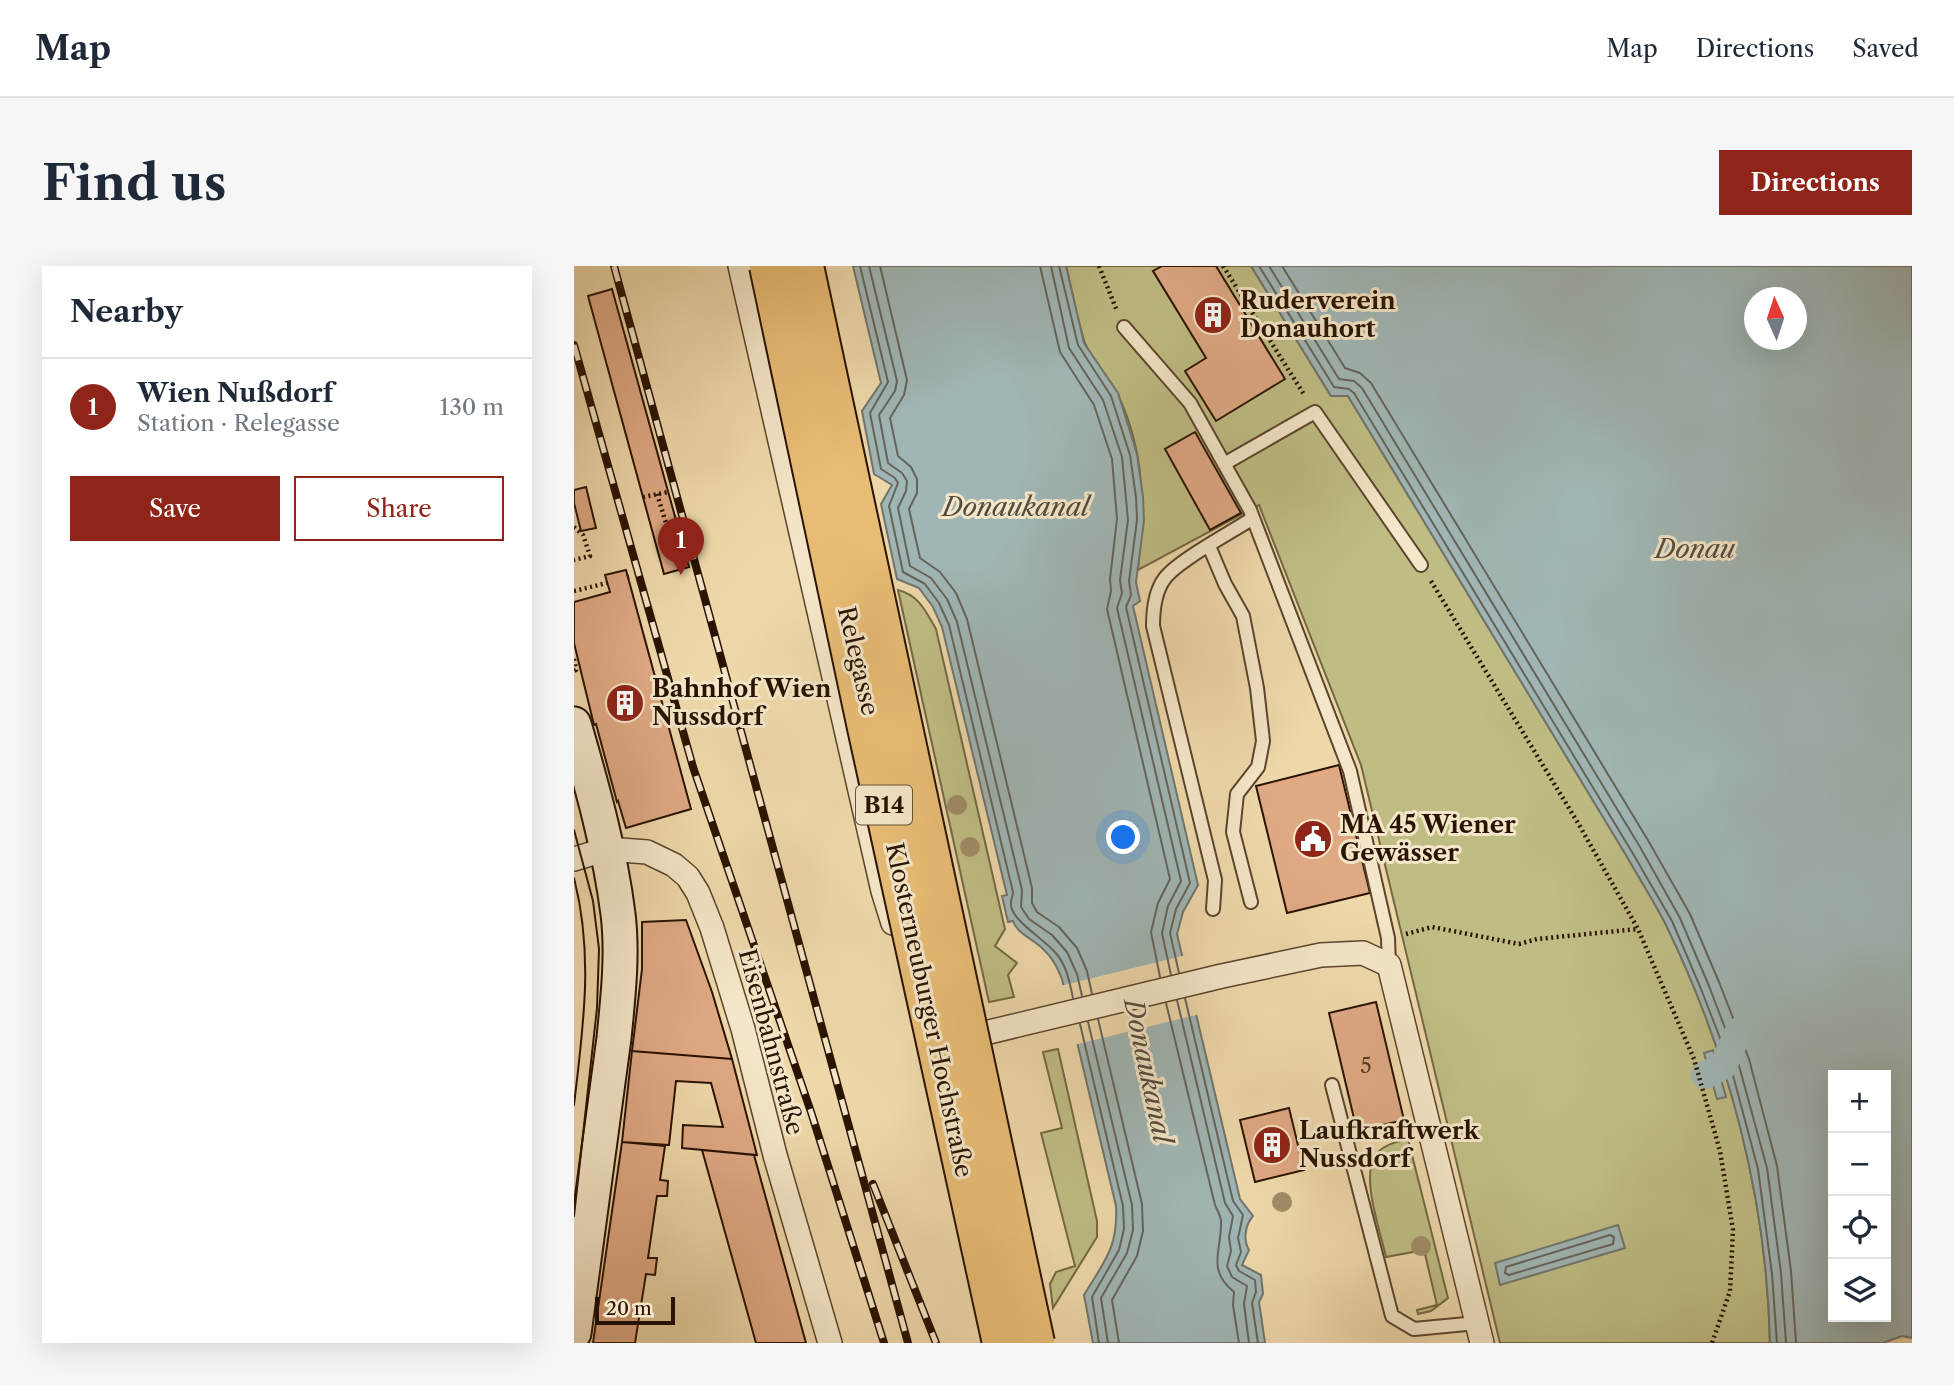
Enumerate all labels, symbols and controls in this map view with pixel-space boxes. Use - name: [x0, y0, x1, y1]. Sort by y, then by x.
- text: Map: [35, 28, 111, 69]
- text: Map: [1606, 34, 1658, 63]
- text: Directions: [1696, 34, 1814, 63]
- text: Saved: [1852, 34, 1919, 63]
- button: Directions: [1719, 150, 1912, 215]
- text: Find us: [42, 152, 226, 213]
- place label: Ruderverein Donauhort: [1240, 286, 1396, 343]
- north arrow: [1744, 287, 1807, 350]
- text: Nearby: [70, 293, 183, 330]
- building icon: Ruderverein Donauhort: [1192, 294, 1234, 336]
- text: Wien Nußdorf: [137, 377, 333, 409]
- text: 1: [88, 393, 98, 421]
- text: 130 m: [440, 393, 504, 421]
- text: Station · Relegasse: [137, 409, 340, 437]
- button: Save: [70, 476, 280, 541]
- button: Share: [294, 476, 504, 541]
- water label: Donaukanal: [940, 491, 1092, 523]
- pin: 1: [658, 517, 704, 575]
- water label: Donau: [1653, 533, 1736, 565]
- street label: Relegasse: [832, 604, 885, 718]
- place label: Bahnhof Wien Nussdorf: [652, 674, 832, 731]
- building icon: Bahnhof Wien Nussdorf: [604, 682, 646, 724]
- road number: B14: [856, 786, 912, 824]
- place label: MA 45 Wiener Gewässer: [1340, 810, 1516, 867]
- public building icon: MA 45 Wiener Gewässer: [1292, 818, 1334, 860]
- your location: [1106, 820, 1140, 854]
- street label: Klosterneuburger Hochstraße: [880, 840, 979, 1180]
- street label: Eisenbahnstraße: [733, 946, 810, 1138]
- water label: Donaukanal: [1117, 994, 1180, 1149]
- house number: 5: [1360, 1053, 1372, 1078]
- map controls: [1828, 1070, 1891, 1322]
- button: +: [1828, 1070, 1891, 1133]
- place label: Laufkraftwerk Nussdorf: [1299, 1116, 1481, 1173]
- building icon: Laufkraftwerk Nussdorf: [1251, 1124, 1293, 1166]
- button: −: [1828, 1133, 1891, 1196]
- button: locate: [1828, 1196, 1891, 1259]
- button: layers: [1828, 1259, 1891, 1322]
- scale bar: [595, 1294, 676, 1326]
- text: 20 m: [606, 1297, 652, 1320]

